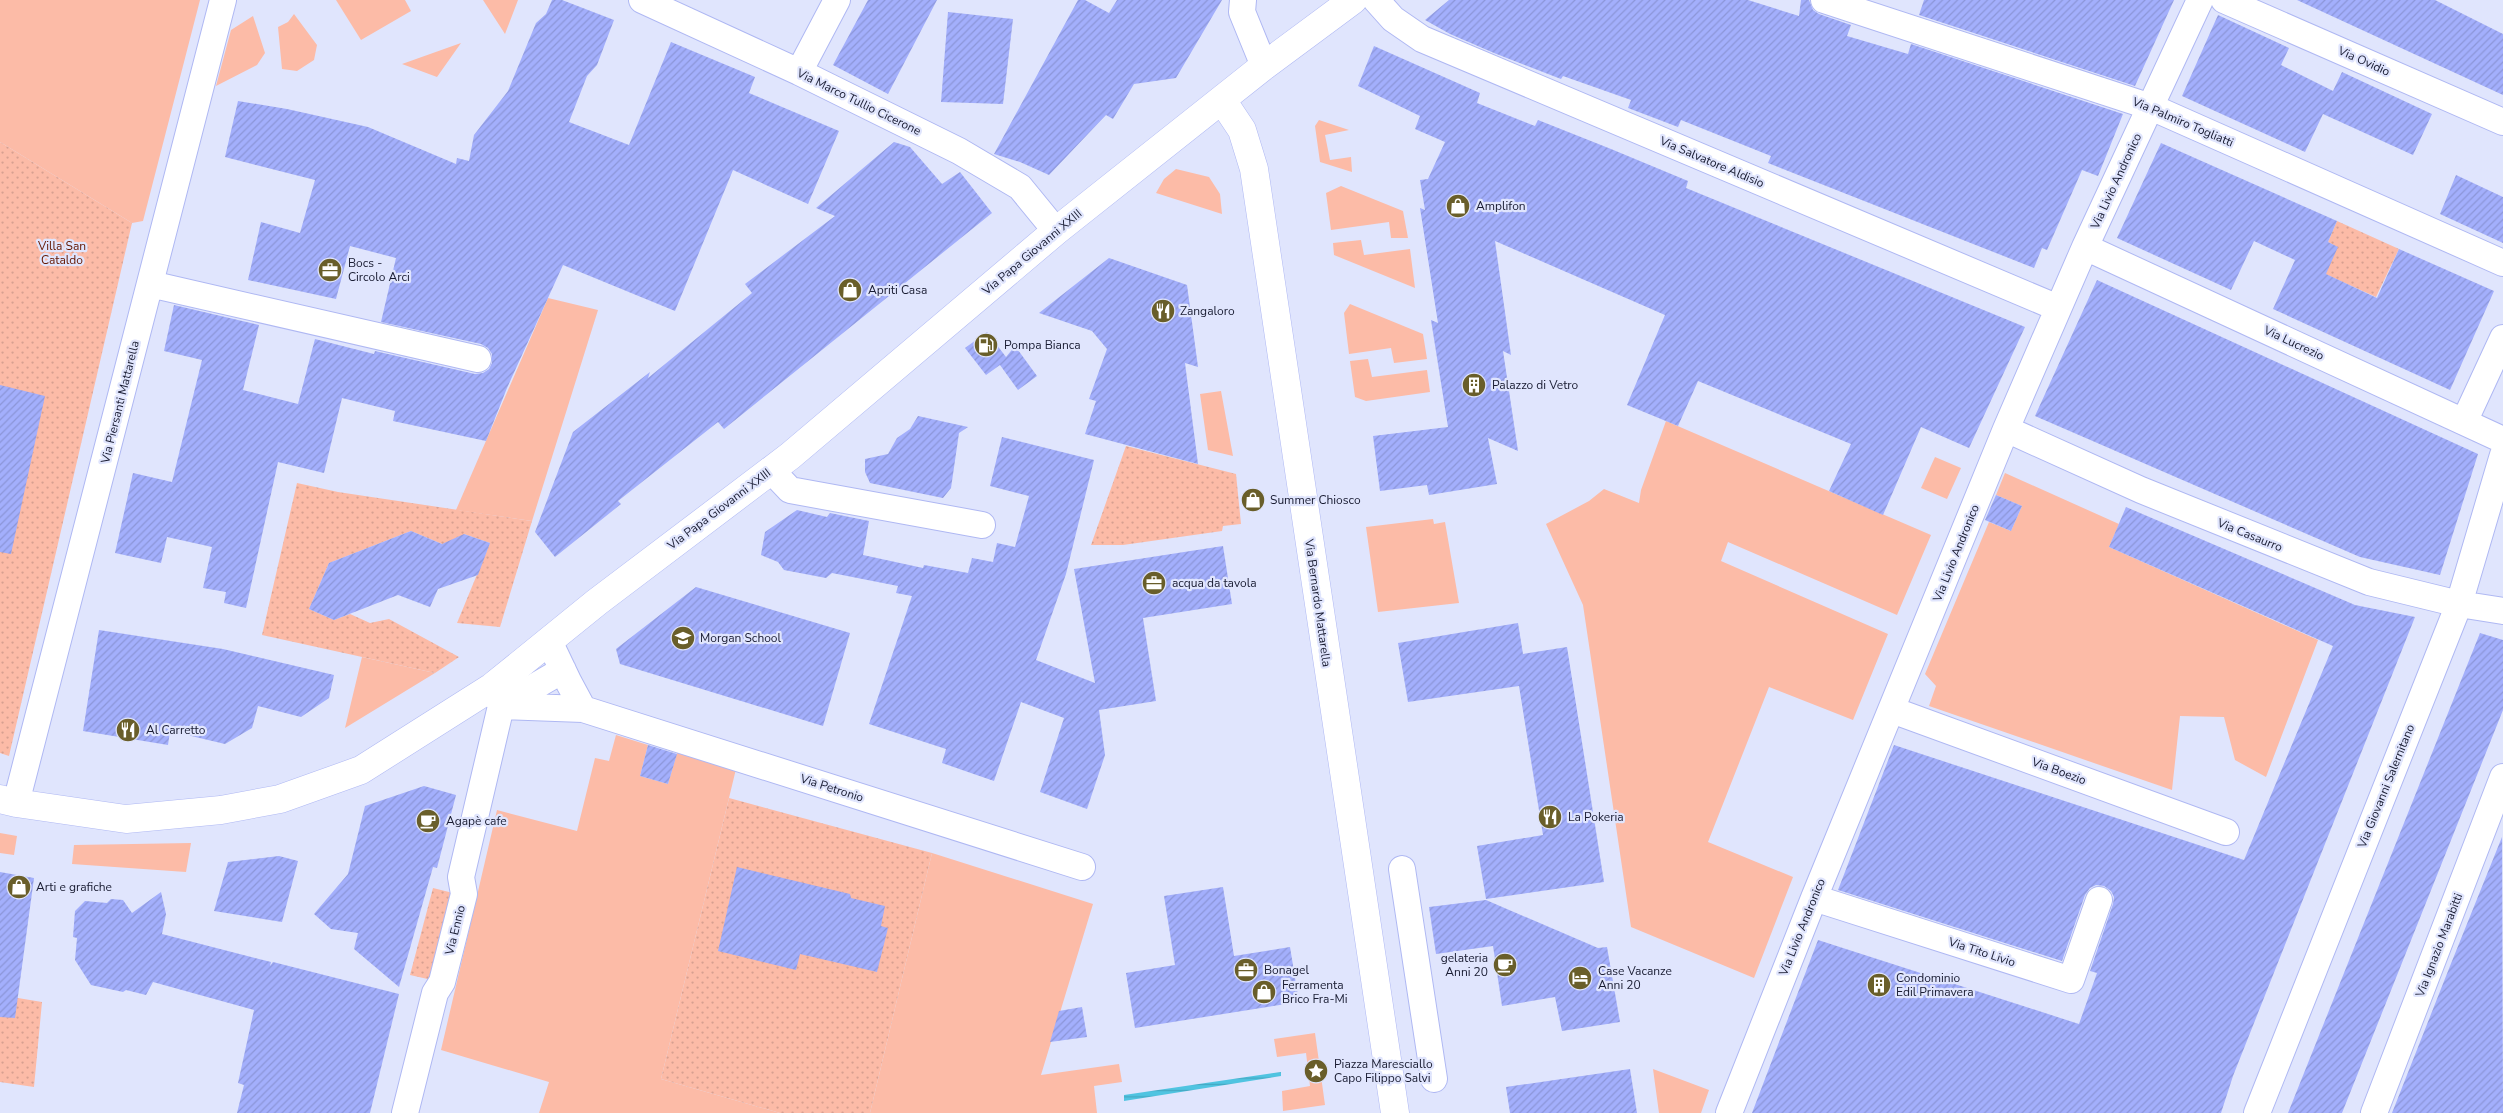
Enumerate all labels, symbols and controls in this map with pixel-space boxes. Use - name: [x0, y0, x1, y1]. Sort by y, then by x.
- street label: Via Ovidio: [2335, 42, 2393, 80]
- street label: Via Marco Tullio Cicerone: [793, 65, 924, 139]
- street label: Via Palmiro Togliatti: [2129, 93, 2236, 151]
- street label: Via Livio Andronico: [2086, 130, 2145, 232]
- street label: Via Salvatore Aldisio: [1656, 132, 1767, 191]
- shop icon: Amplifon: [1445, 193, 1471, 219]
- place label: Amplifon: [1476, 198, 1526, 214]
- street label: Via Papa Giovanni XXIII: [978, 206, 1085, 299]
- park label: Villa San Cataldo: [37, 238, 86, 268]
- place label: Bocs - Circolo Arci: [348, 255, 410, 285]
- office icon: Bocs - Circolo Arci: [317, 257, 343, 283]
- shop icon: Apriti Casa: [837, 277, 863, 303]
- place label: Apriti Casa: [868, 282, 927, 298]
- restaurant icon: Zangaloro: [1150, 298, 1176, 324]
- place label: Zangaloro: [1180, 303, 1235, 319]
- street label: Via Lucrezio: [2260, 322, 2327, 364]
- fuel station icon: Pompa Bianca: [973, 332, 999, 358]
- place label: Pompa Bianca: [1004, 337, 1081, 353]
- street label: Via Piersanti Mattarella: [97, 339, 143, 466]
- building icon: Palazzo di Vetro: [1461, 372, 1487, 398]
- place label: Palazzo di Vetro: [1492, 377, 1579, 393]
- street label: Via Papa Giovanni XXIII: [663, 465, 774, 554]
- shop icon: Summer Chiosco: [1240, 487, 1266, 513]
- place label: Summer Chiosco: [1270, 492, 1361, 508]
- street label: Via Livio Andronico: [1929, 502, 1983, 605]
- street label: Via Casaurro: [2214, 514, 2285, 555]
- street label: Via Bernardo Mattarella: [1301, 537, 1335, 668]
- office icon: acqua da tavola: [1141, 570, 1167, 596]
- place label: acqua da tavola: [1172, 575, 1257, 591]
- school or university icon: Morgan School: [670, 625, 696, 651]
- place label: Morgan School: [700, 630, 782, 646]
- restaurant icon: Al Carretto: [115, 717, 141, 743]
- street label: Via Giovanni Salernitano: [2353, 721, 2418, 851]
- place label: Al Carretto: [146, 722, 206, 738]
- street label: Via Boezio: [2029, 753, 2089, 788]
- street label: Via Petronio: [797, 770, 866, 806]
- restaurant icon: La Pokeria: [1537, 804, 1563, 830]
- cafe icon: Agapè cafe: [415, 808, 441, 834]
- place label: La Pokeria: [1568, 809, 1624, 825]
- place label: Agapè cafe: [446, 813, 507, 829]
- shop icon: Arti e grafiche: [6, 874, 32, 900]
- street label: Via Livio Andronico: [1775, 876, 1829, 979]
- place label: Arti e grafiche: [36, 879, 112, 895]
- street label: Via Ignazio Marabitti: [2411, 891, 2466, 1000]
- street label: Via Ennio: [441, 903, 469, 957]
- street label: Via Tito Livio: [1946, 933, 2018, 970]
- place label: gelateria Anni 20: [1441, 950, 1488, 980]
- cafe icon: gelateria Anni 20: [1492, 952, 1518, 978]
- office icon: Bonagel: [1233, 957, 1259, 983]
- place label: Bonagel: [1264, 962, 1309, 978]
- place label: Case Vacanze Anni 20: [1598, 963, 1672, 993]
- hotel icon: Case Vacanze Anni 20: [1567, 965, 1593, 991]
- place label: Condominio Edil Primavera: [1896, 970, 1974, 1000]
- building icon: Condominio Edil Primavera: [1866, 972, 1892, 998]
- place label: Ferramenta Brico Fra-Mi: [1282, 977, 1348, 1007]
- shop icon: Ferramenta Brico Fra-Mi: [1251, 979, 1277, 1005]
- place label: Piazza Maresciallo Capo Filippo Salvi: [1334, 1056, 1433, 1086]
- place icon: Piazza Maresciallo Capo Filippo Salvi: [1303, 1058, 1329, 1084]

